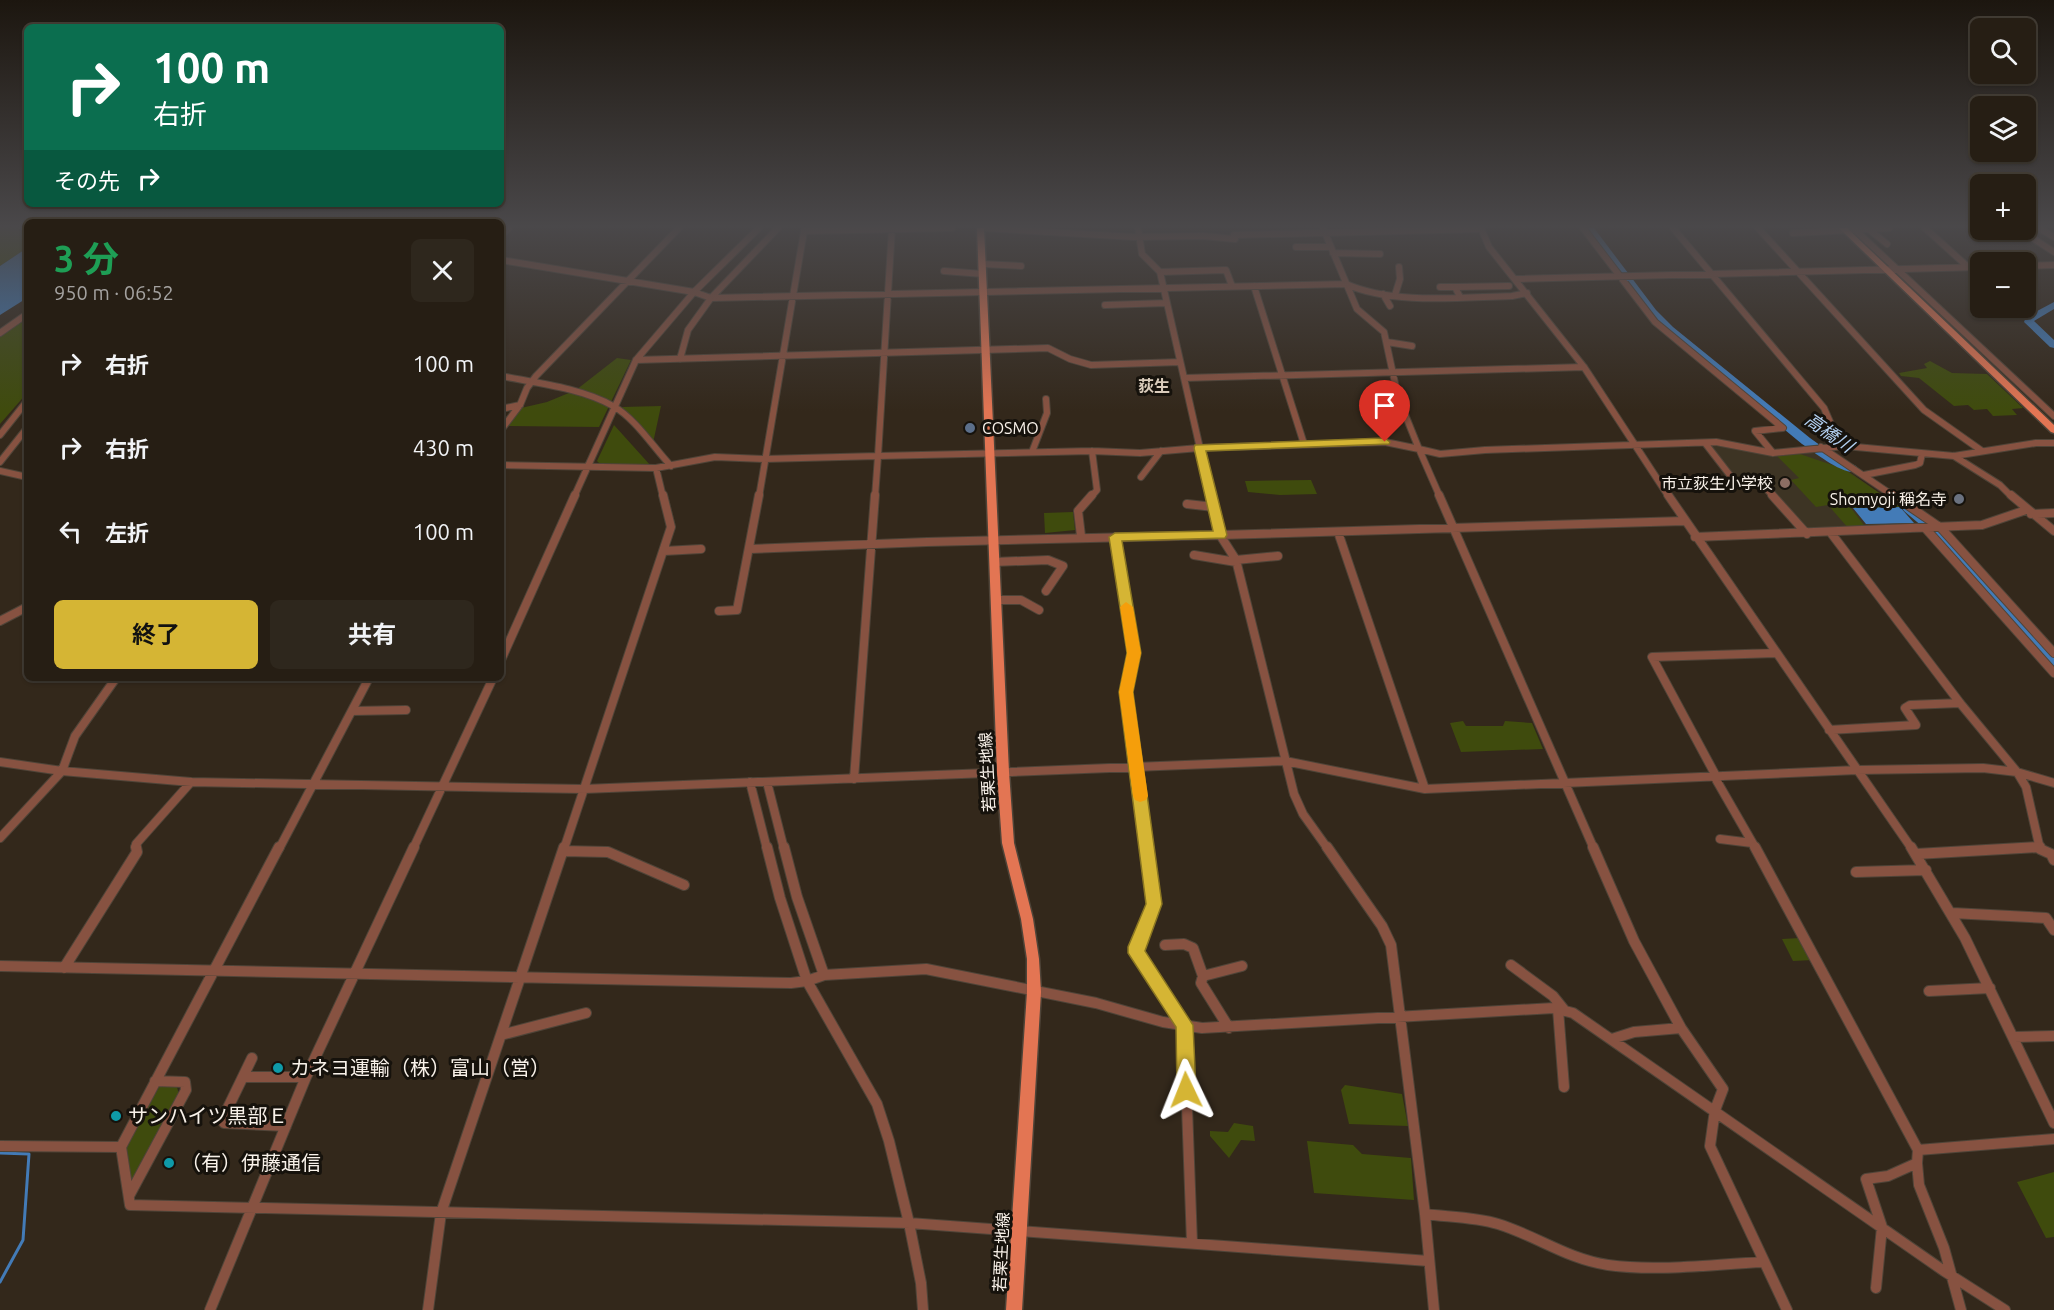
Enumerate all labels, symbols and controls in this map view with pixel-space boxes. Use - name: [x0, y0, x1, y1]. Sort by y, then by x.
- map controls: [1970, 18, 2036, 318]
- button: search: [1970, 18, 2036, 84]
- text: 100 m: [153, 44, 270, 91]
- icon: right: [54, 48, 132, 126]
- button: layers: [1970, 96, 2036, 162]
- text: 右折: [153, 99, 207, 129]
- icon: right: [132, 162, 165, 195]
- text: その先: [54, 168, 120, 193]
- button: +: [1970, 174, 2036, 240]
- text: 3 分: [54, 238, 119, 279]
- button: close: [411, 239, 474, 302]
- button: −: [1970, 252, 2036, 318]
- text: 950 m · 06:52: [54, 281, 174, 304]
- icon: right: [54, 347, 87, 380]
- text: 100 m: [413, 351, 474, 376]
- text: 右折: [105, 352, 149, 377]
- district label: 荻生: [1138, 377, 1170, 395]
- pin: [1359, 380, 1410, 442]
- icon: arrive: [1368, 389, 1401, 422]
- water label: 高橋川: [1802, 409, 1859, 457]
- place label: COSMO: [982, 419, 1039, 437]
- marker: COSMO: [963, 421, 977, 435]
- icon: right: [54, 431, 87, 464]
- text: 430 m: [413, 435, 474, 460]
- text: 右折: [105, 436, 149, 461]
- place label: 市立荻生小学校: [1661, 474, 1773, 492]
- marker: 市立荻生小学校: [1778, 476, 1792, 490]
- place label: Shomyoji 稱名寺: [1830, 490, 1947, 508]
- marker: Shomyoji 稱名寺: [1952, 492, 1966, 506]
- icon: left: [54, 515, 87, 548]
- text: 100 m: [413, 519, 474, 544]
- text: 左折: [105, 520, 149, 545]
- button: 終了: [54, 600, 258, 669]
- button: 共有: [270, 600, 474, 669]
- street label: 若栗生地線: [976, 732, 998, 812]
- place label: カネヨ運輸（株）富山（営）: [290, 1056, 550, 1079]
- position arrow: [1154, 1058, 1218, 1122]
- marker: カネヨ運輸（株）富山（営）: [271, 1061, 285, 1075]
- place label: サンハイツ黒部Ｅ: [128, 1104, 288, 1127]
- marker: サンハイツ黒部Ｅ: [109, 1109, 123, 1123]
- place label: （有）伊藤通信: [181, 1151, 321, 1174]
- marker: （有）伊藤通信: [162, 1156, 176, 1170]
- street label: 若栗生地線: [990, 1212, 1012, 1292]

